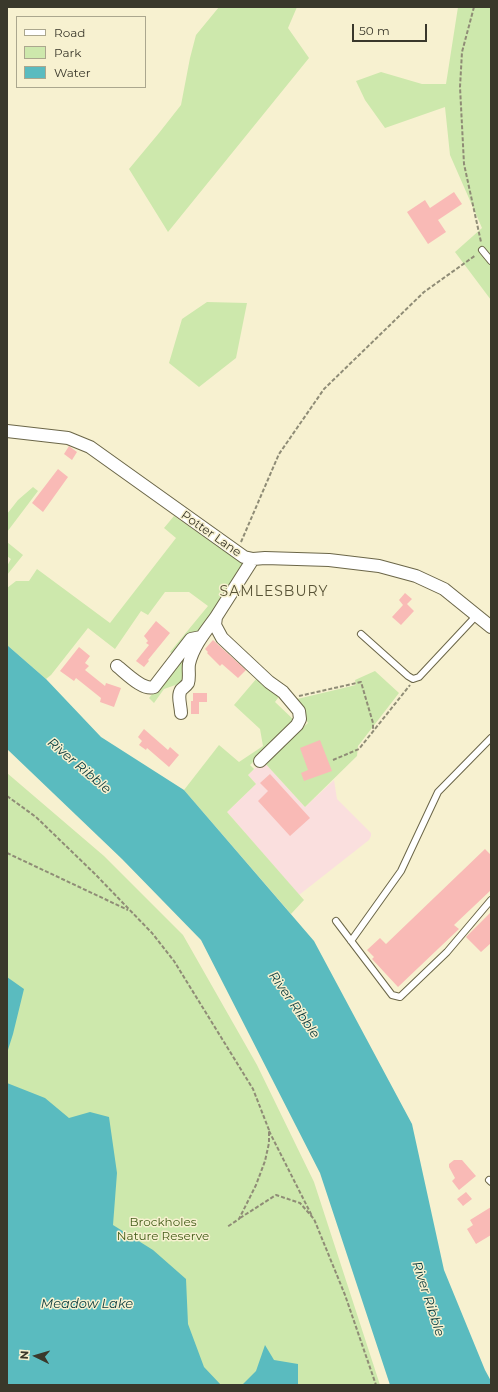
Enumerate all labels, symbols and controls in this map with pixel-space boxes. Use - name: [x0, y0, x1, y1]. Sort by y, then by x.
- legend: [16, 16, 146, 88]
- scale bar: [354, 16, 429, 42]
- text: 50 m: [359, 23, 390, 38]
- text: Road: [54, 25, 85, 40]
- text: Park: [54, 45, 81, 60]
- text: Water: [54, 65, 90, 80]
- street label: Potter Lane: [178, 508, 244, 560]
- district label: SAMLESBURY: [220, 584, 328, 600]
- water label: River Ribble: [44, 735, 114, 797]
- water label: River Ribble: [265, 969, 323, 1041]
- park label: Brockholes Nature Reserve: [117, 1215, 209, 1243]
- water label: River Ribble: [409, 1259, 447, 1339]
- water label: Meadow Lake: [41, 1296, 133, 1312]
- north arrow: [16, 1336, 56, 1376]
- text: N: [17, 1350, 31, 1360]

